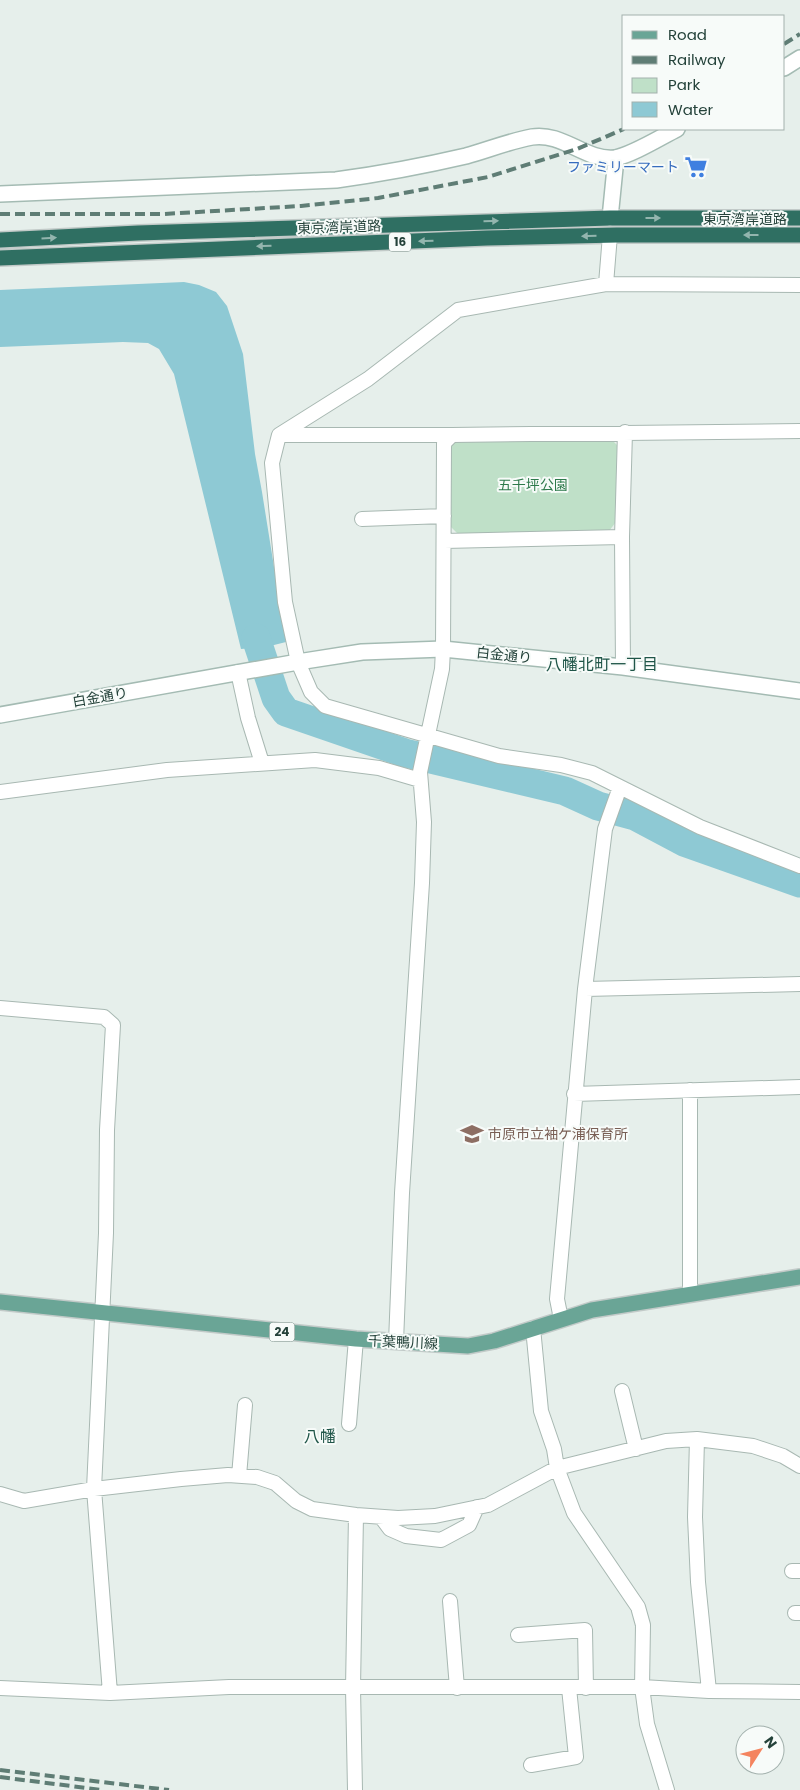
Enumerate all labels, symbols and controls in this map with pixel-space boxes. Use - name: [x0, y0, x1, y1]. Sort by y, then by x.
- legend: [622, 15, 785, 130]
- text: Road: [668, 24, 707, 45]
- text: Railway: [668, 49, 726, 70]
- text: Park: [668, 74, 700, 95]
- text: Water: [668, 99, 714, 120]
- supermarket icon: ファミリーマート: [683, 154, 709, 180]
- place label: ファミリーマート: [567, 157, 679, 177]
- street label: 東京湾岸道路: [703, 209, 787, 229]
- one-way arrow: [646, 214, 662, 222]
- street label: 東京湾岸道路: [297, 216, 381, 238]
- one-way arrow: [483, 217, 499, 225]
- one-way arrow: [743, 231, 759, 239]
- road number: 16: [389, 232, 411, 252]
- one-way arrow: [581, 232, 597, 240]
- one-way arrow: [41, 233, 57, 241]
- one-way arrow: [418, 237, 434, 245]
- one-way arrow: [256, 243, 272, 251]
- park label: 五千坪公園: [498, 475, 568, 495]
- street label: 白金通り: [475, 642, 533, 668]
- district label: 八幡北町一丁目: [546, 653, 658, 676]
- street label: 白金通り: [71, 682, 129, 712]
- school or university icon: 市原市立袖ケ浦保育所: [459, 1121, 485, 1147]
- place label: 市原市立袖ケ浦保育所: [488, 1124, 628, 1144]
- road number: 24: [270, 1322, 294, 1341]
- street label: 千葉鴨川線: [368, 1330, 438, 1354]
- district label: 八幡: [304, 1425, 336, 1448]
- north arrow: [735, 1725, 785, 1775]
- text: N: [759, 1732, 782, 1752]

